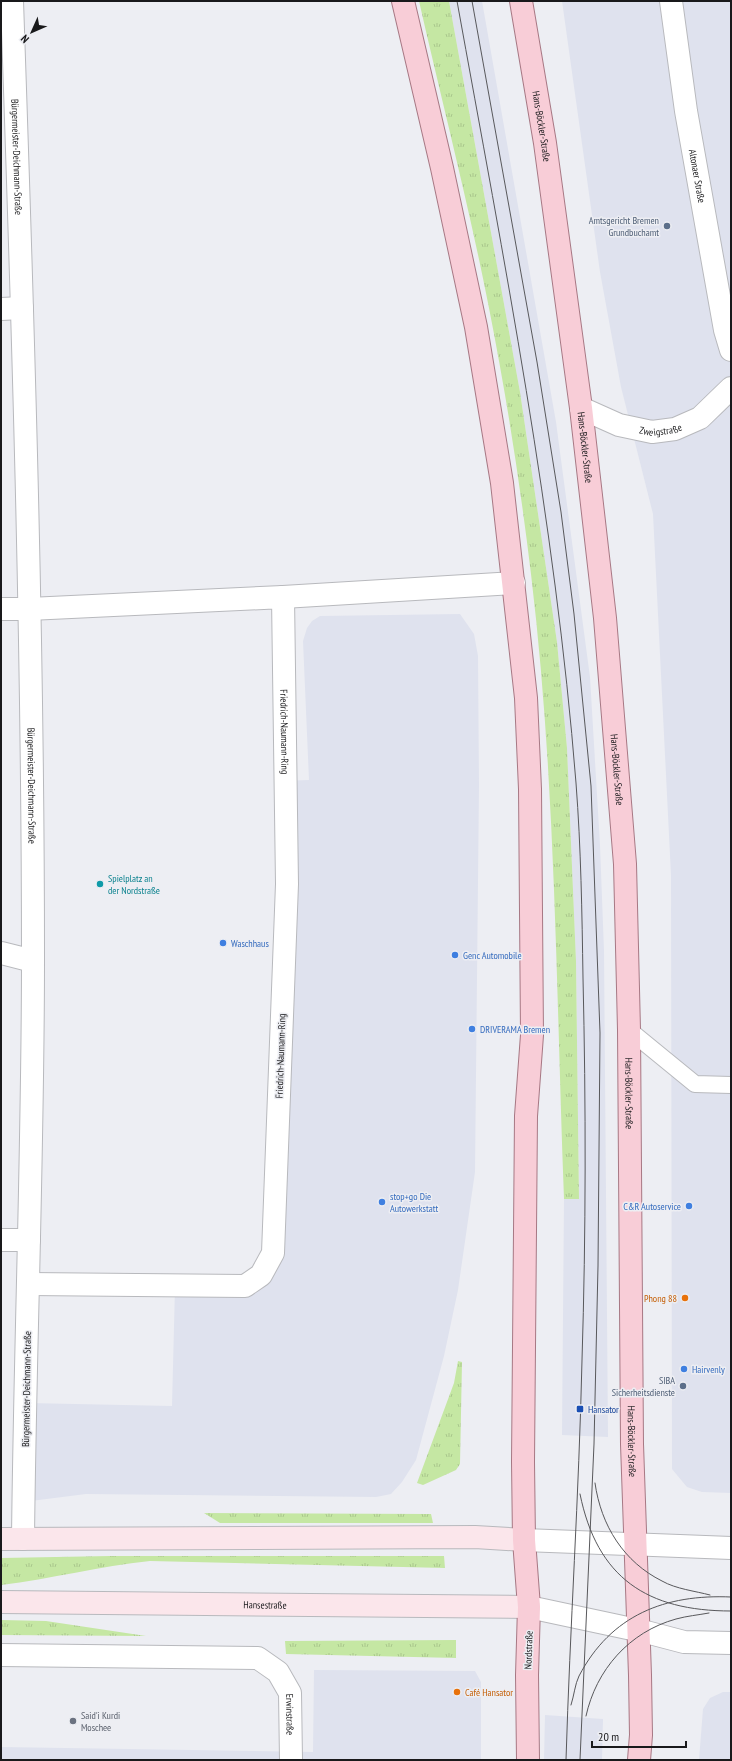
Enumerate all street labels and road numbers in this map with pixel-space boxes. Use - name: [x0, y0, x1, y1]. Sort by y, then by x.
- street label: Hans-Böckler-Straße: [529, 90, 553, 163]
- street label: Bürgermeister-Deichmann-Straße: [8, 99, 25, 215]
- street label: Altonaer Straße: [686, 148, 708, 204]
- street label: Hans-Böckler-Straße: [574, 411, 596, 484]
- street label: Zweigstraße: [638, 421, 684, 439]
- street label: Friedrich-Naumann-Ring: [277, 689, 291, 774]
- street label: Bürgermeister-Deichmann-Straße: [24, 728, 39, 844]
- street label: Hans-Böckler-Straße: [607, 734, 626, 806]
- street label: Friedrich-Naumann-Ring: [273, 1013, 288, 1099]
- street label: Hans-Böckler-Straße: [622, 1058, 636, 1129]
- street label: Bürgermeister-Deichmann-Straße: [19, 1331, 34, 1447]
- street label: Hans-Böckler-Straße: [625, 1405, 639, 1477]
- street label: Hansestraße: [243, 1598, 287, 1612]
- street label: Nordstraße: [521, 1630, 536, 1670]
- street label: Erwinstraße: [283, 1694, 297, 1735]

